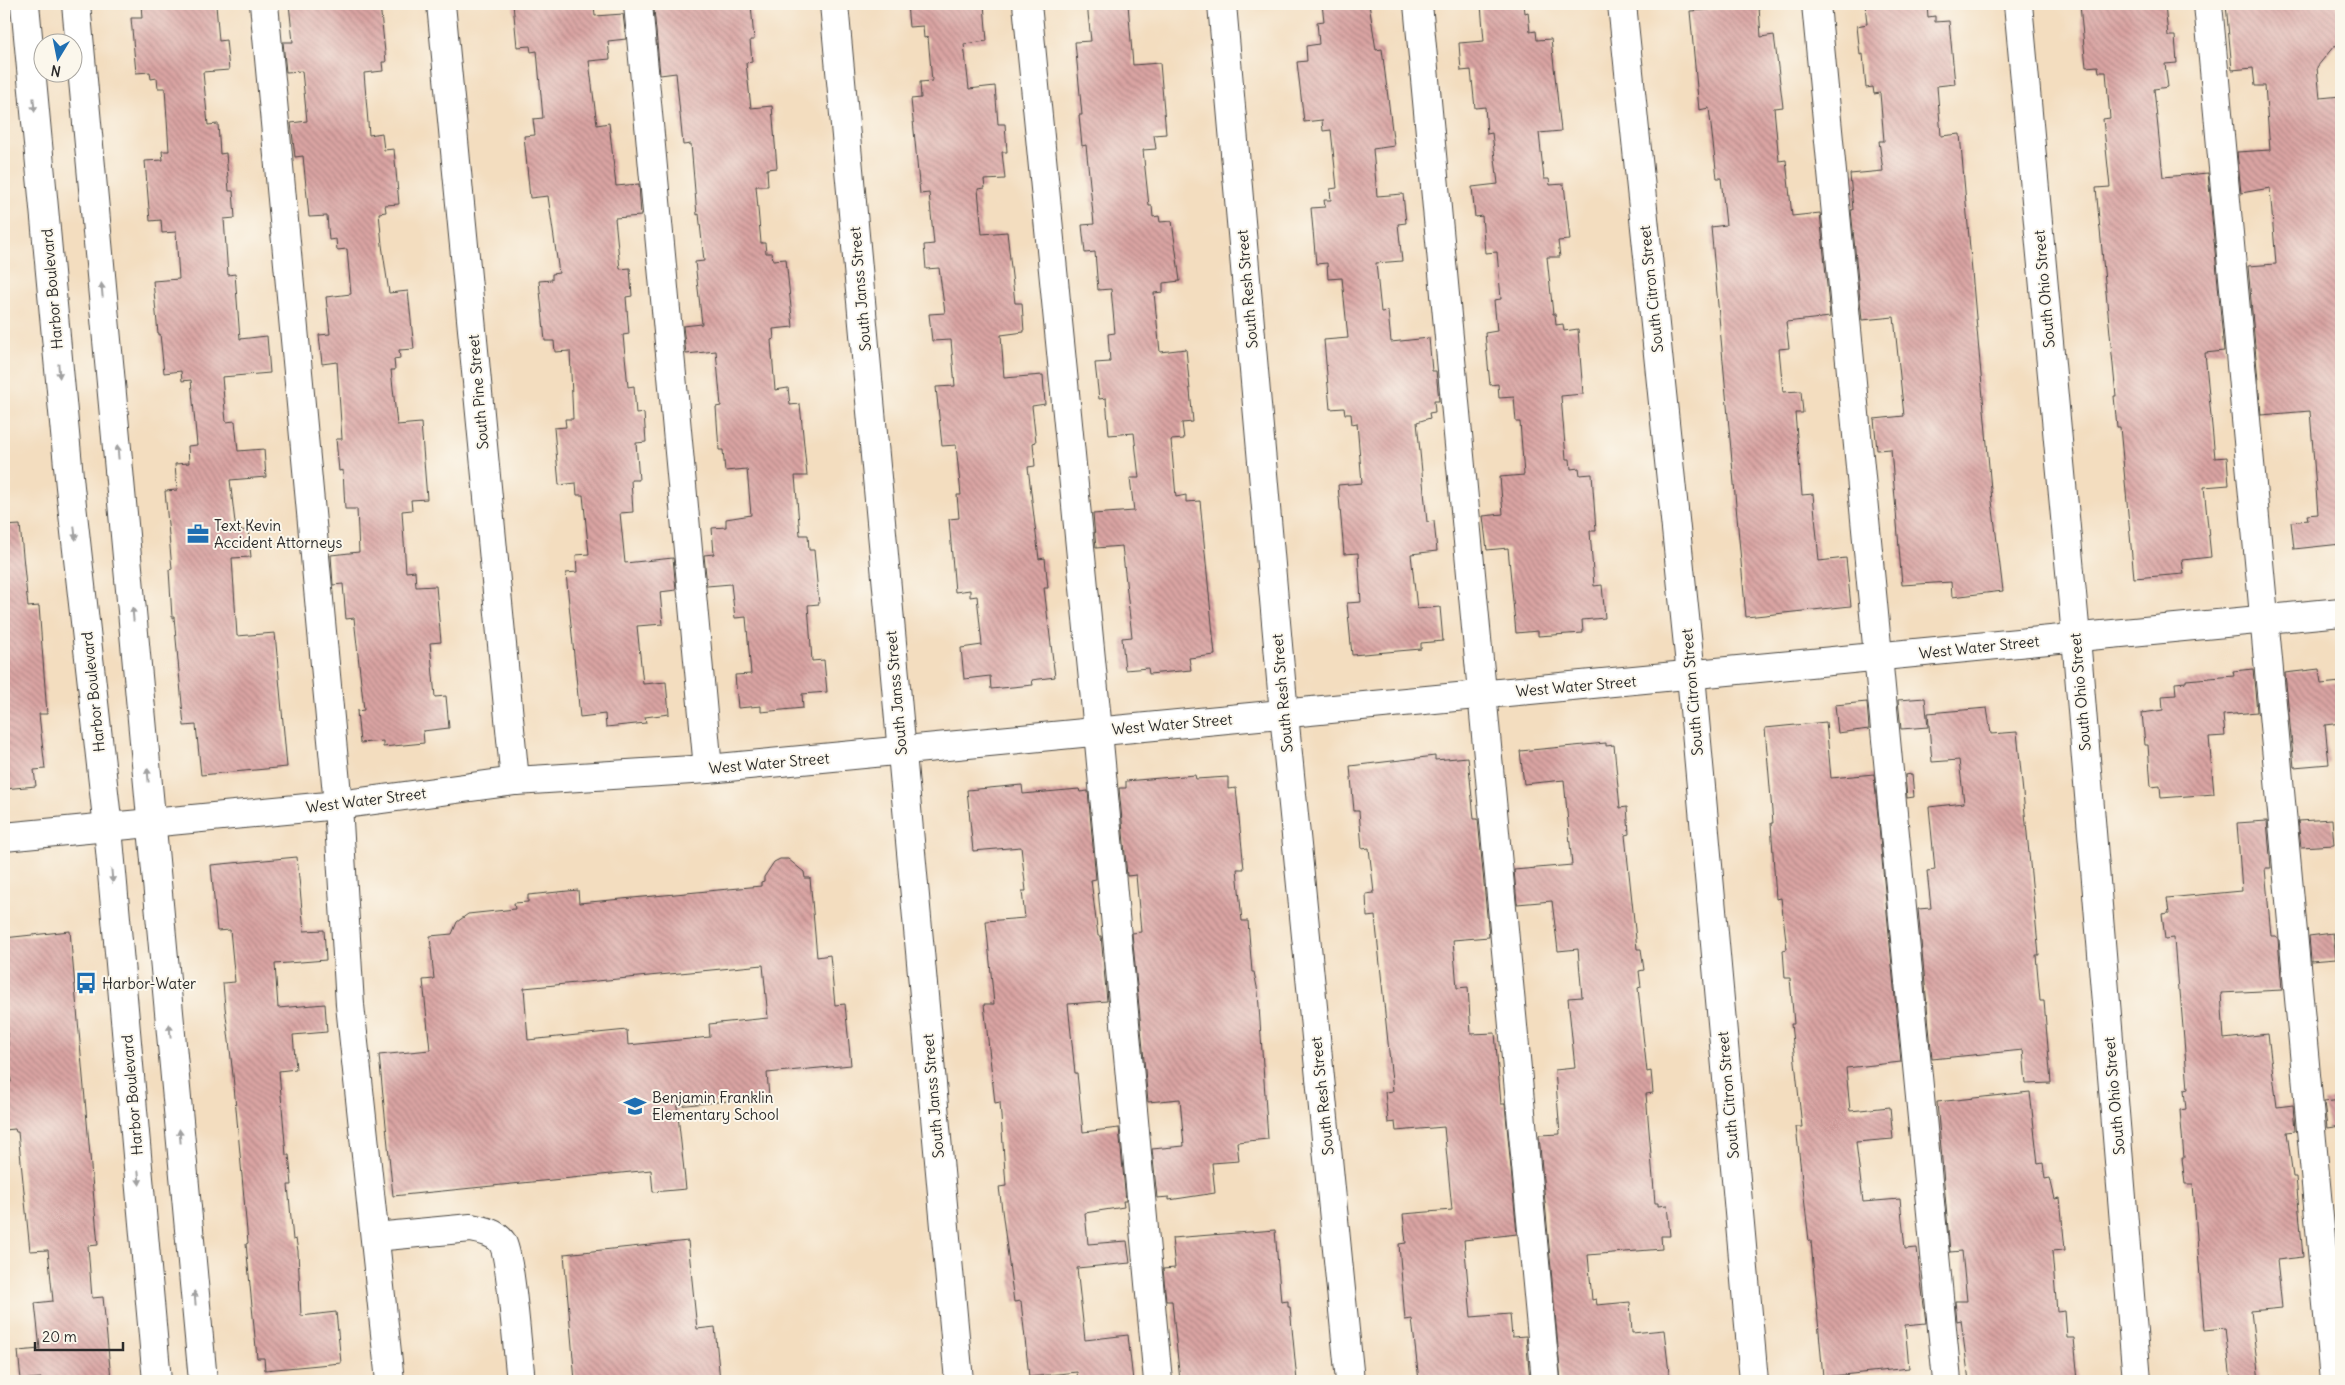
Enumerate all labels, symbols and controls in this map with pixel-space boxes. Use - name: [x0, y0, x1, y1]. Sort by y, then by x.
- north arrow: [32, 32, 82, 82]
- text: N: [49, 61, 62, 81]
- one-way arrow: [30, 97, 38, 113]
- street label: South Citron Street: [1635, 224, 1667, 354]
- street label: South Janss Street: [845, 226, 875, 352]
- street label: Harbor Boulevard: [37, 228, 67, 350]
- street label: South Resh Street: [1232, 229, 1262, 349]
- street label: South Ohio Street: [2029, 229, 2059, 349]
- one-way arrow: [98, 282, 106, 298]
- street label: South Pine Street: [464, 334, 492, 450]
- one-way arrow: [55, 363, 63, 379]
- one-way arrow: [113, 443, 121, 459]
- place label: Text Kevin Accident Attorneys: [214, 516, 343, 552]
- office icon: Text Kevin Accident Attorneys: [185, 521, 211, 547]
- one-way arrow: [71, 525, 79, 541]
- one-way arrow: [129, 605, 137, 621]
- street label: South Citron Street: [1677, 628, 1707, 756]
- street label: South Janss Street: [881, 630, 911, 756]
- street label: Harbor Boulevard: [77, 631, 109, 753]
- street label: West Water Street: [1918, 631, 2040, 663]
- street label: South Ohio Street: [2065, 632, 2095, 752]
- street label: South Resh Street: [1267, 633, 1297, 753]
- street label: West Water Street: [1515, 671, 1637, 701]
- street label: West Water Street: [1111, 709, 1233, 739]
- street label: West Water Street: [708, 748, 830, 778]
- one-way arrow: [144, 767, 152, 783]
- street label: West Water Street: [305, 783, 427, 817]
- one-way arrow: [109, 869, 117, 885]
- bus stop icon: Harbor-Water: [73, 970, 99, 996]
- place label: Harbor-Water: [102, 974, 196, 993]
- one-way arrow: [166, 1023, 174, 1039]
- street label: South Citron Street: [1713, 1031, 1743, 1159]
- street label: South Janss Street: [918, 1033, 948, 1159]
- street label: Harbor Boulevard: [117, 1034, 147, 1156]
- street label: South Resh Street: [1306, 1036, 1338, 1156]
- street label: South Ohio Street: [2099, 1036, 2129, 1156]
- place label: Benjamin Franklin Elementary School: [652, 1088, 779, 1124]
- school or university icon: Benjamin Franklin Elementary School: [622, 1093, 648, 1119]
- one-way arrow: [176, 1128, 184, 1144]
- one-way arrow: [135, 1170, 143, 1186]
- one-way arrow: [191, 1290, 199, 1306]
- scale bar: [35, 1320, 122, 1352]
- text: 20 m: [42, 1327, 77, 1346]

